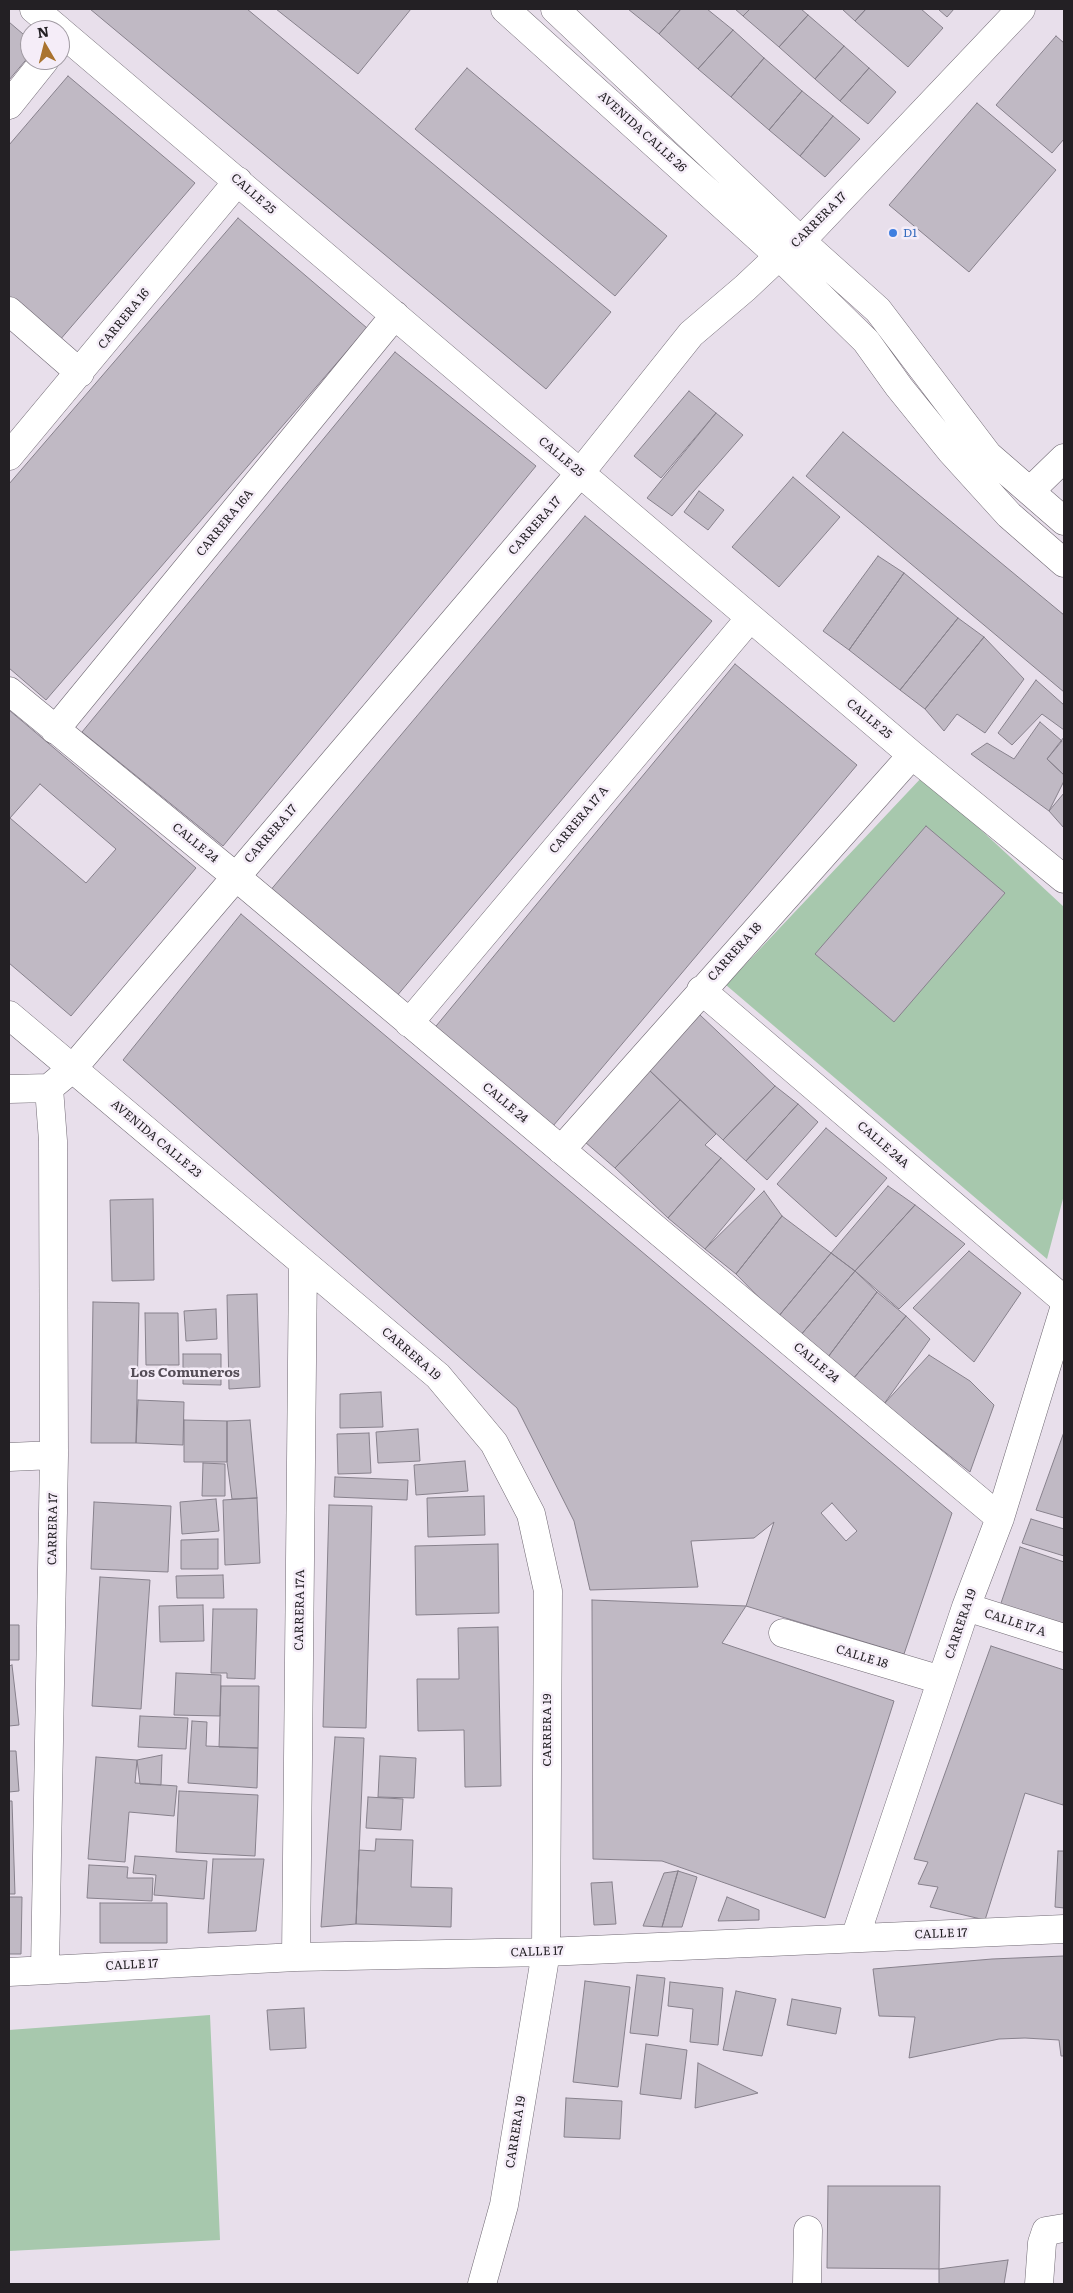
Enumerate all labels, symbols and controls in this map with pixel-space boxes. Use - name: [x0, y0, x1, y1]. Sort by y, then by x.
- north arrow: [20, 20, 70, 70]
- text: N: [36, 20, 50, 42]
- street label: AVENIDA CALLE 26: [595, 89, 689, 175]
- street label: CALLE 25: [228, 171, 278, 217]
- street label: CARRERA 17: [788, 189, 850, 251]
- place label: D1: [903, 226, 917, 240]
- marker: D1: [887, 227, 899, 239]
- street label: CARRERA 16: [95, 286, 153, 352]
- street label: CALLE 25: [536, 434, 586, 480]
- street label: CARRERA 16A: [194, 487, 256, 559]
- street label: CARRERA 17: [506, 494, 564, 558]
- street label: CALLE 25: [844, 696, 894, 742]
- street label: CARRERA 17 A: [547, 783, 611, 857]
- street label: CARRERA 17: [242, 802, 300, 866]
- street label: CALLE 24: [169, 820, 221, 866]
- street label: CARRERA 18: [705, 920, 765, 984]
- street label: CALLE 24: [479, 1080, 531, 1126]
- street label: AVENIDA CALLE 23: [108, 1097, 204, 1181]
- street label: CALLE 24A: [854, 1119, 912, 1171]
- street label: CARRERA 19: [379, 1325, 443, 1383]
- street label: CALLE 24: [790, 1340, 842, 1386]
- district label: Los Comuneros: [130, 1365, 240, 1381]
- street label: CARRERA 17: [45, 1493, 61, 1565]
- street label: CARRERA 17A: [292, 1569, 308, 1651]
- street label: CARRERA 19: [942, 1587, 980, 1661]
- street label: CALLE 17 A: [982, 1606, 1048, 1640]
- street label: CALLE 18: [834, 1642, 890, 1672]
- street label: CARRERA 19: [540, 1693, 554, 1767]
- street label: CALLE 17: [914, 1926, 968, 1942]
- street label: CALLE 17: [510, 1944, 564, 1960]
- street label: CALLE 17: [105, 1956, 159, 1974]
- street label: CARRERA 19: [503, 2095, 529, 2169]

